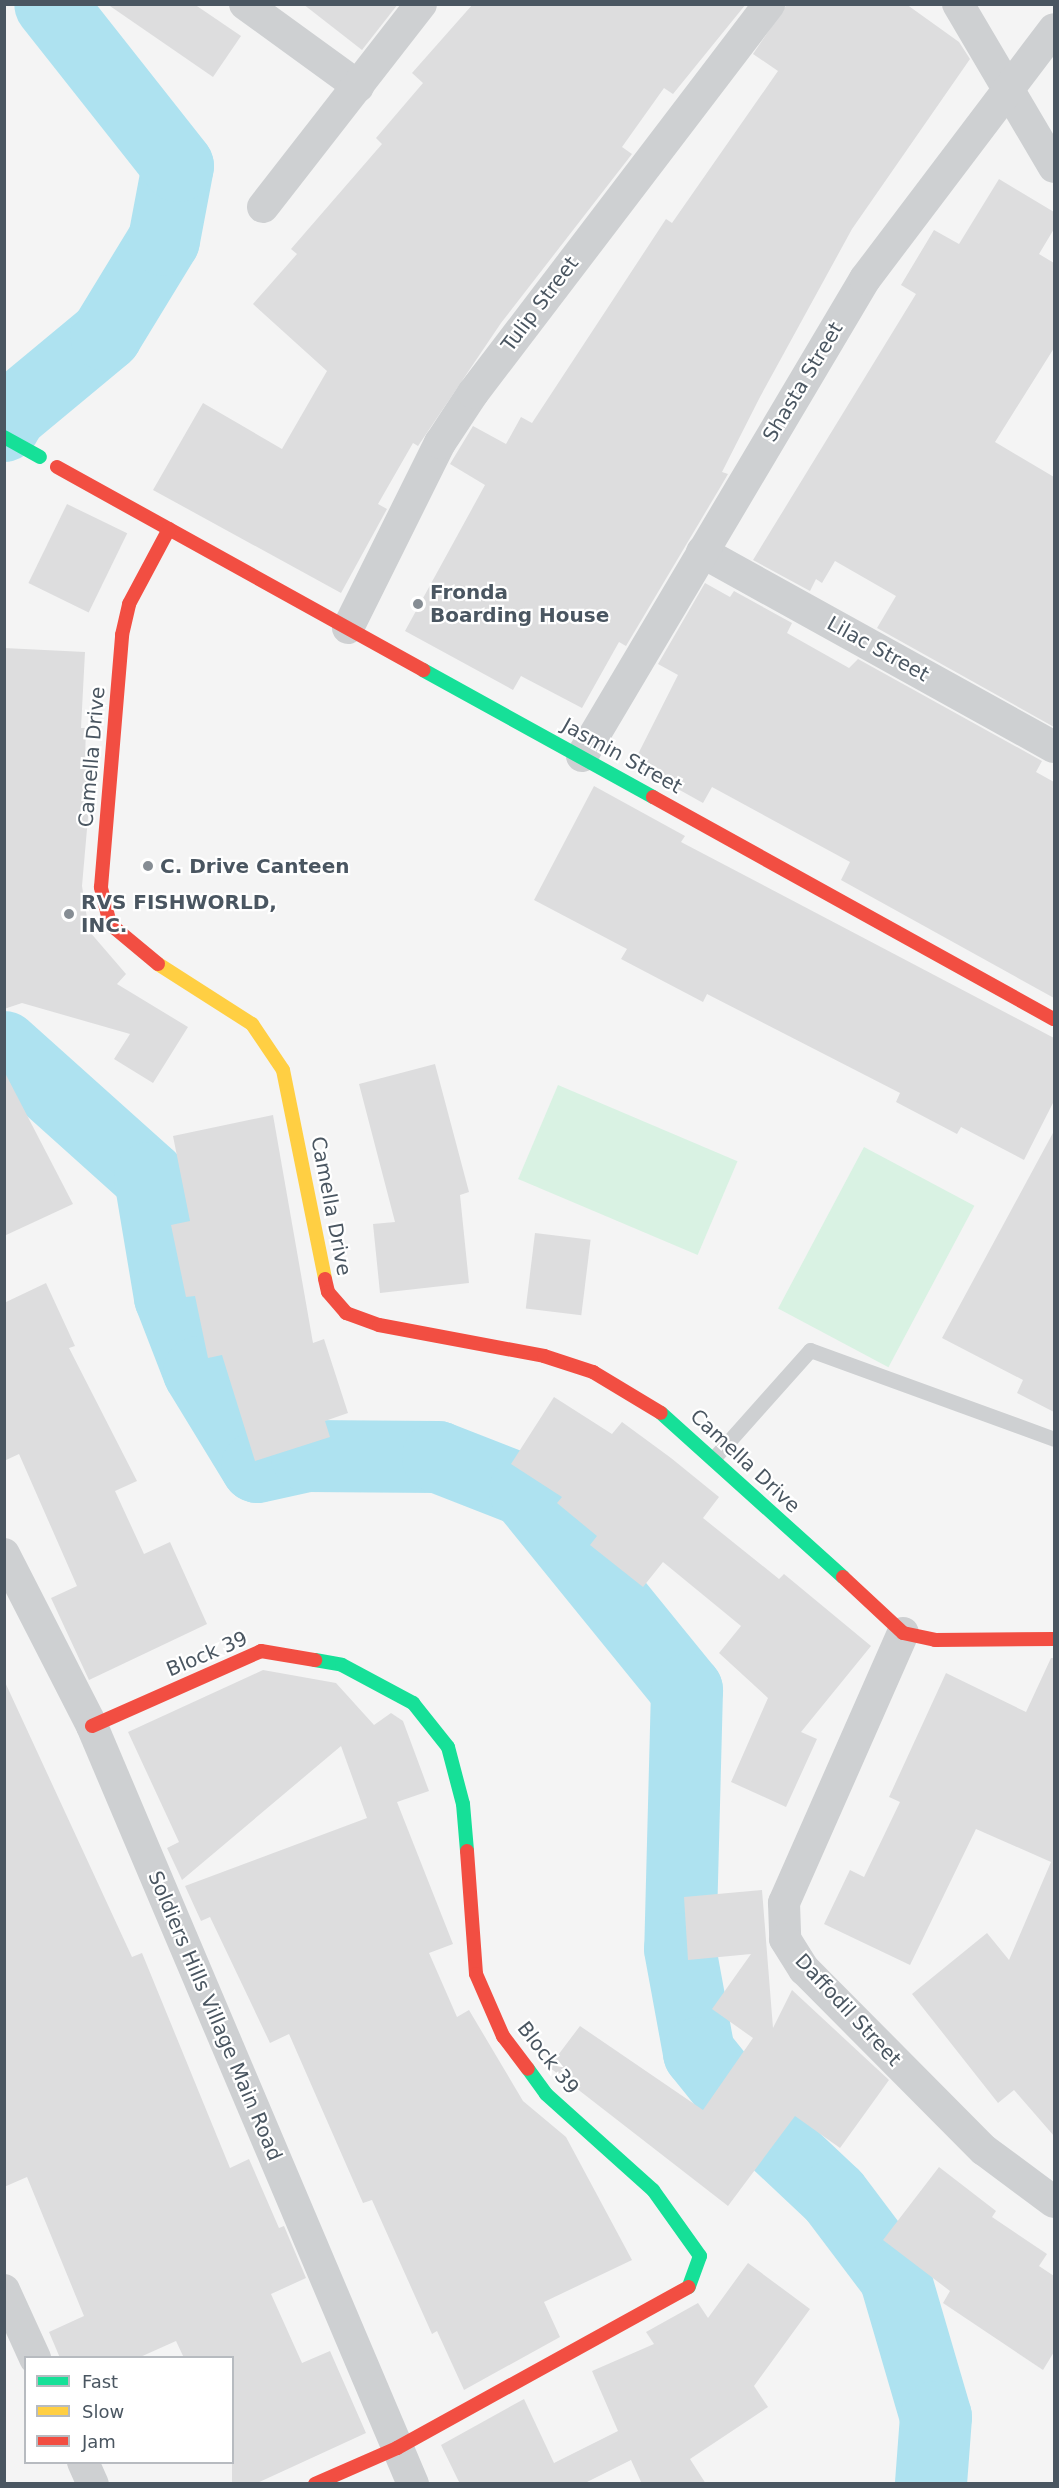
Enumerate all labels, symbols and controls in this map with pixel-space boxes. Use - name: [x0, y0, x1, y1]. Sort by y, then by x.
- street label: Tulip Street: [496, 252, 584, 356]
- street label: Shasta Street: [758, 318, 848, 446]
- place label: Fronda Boarding House: [430, 580, 609, 627]
- marker: Fronda Boarding House: [411, 597, 425, 611]
- street label: Lilac Street: [823, 611, 933, 687]
- street label: Camella Drive: [74, 686, 110, 828]
- street label: Jasmin Street: [558, 713, 686, 799]
- place label: C. Drive Canteen: [160, 854, 349, 878]
- marker: C. Drive Canteen: [141, 859, 155, 873]
- place label: RVS FISHWORLD, INC.: [81, 891, 277, 938]
- marker: RVS FISHWORLD, INC.: [62, 907, 76, 921]
- street label: Camella Drive: [306, 1134, 356, 1278]
- street label: Camella Drive: [685, 1404, 805, 1518]
- street label: Block 39: [163, 1626, 251, 1682]
- street label: Soldiers Hills Village Main Road: [143, 1868, 287, 2164]
- street label: Daffodil Street: [790, 1949, 906, 2071]
- street label: Block 39: [512, 2017, 584, 2099]
- legend: [24, 2356, 234, 2464]
- text: Fast: [82, 2371, 118, 2392]
- text: Slow: [82, 2401, 124, 2422]
- text: Jam: [82, 2431, 116, 2452]

